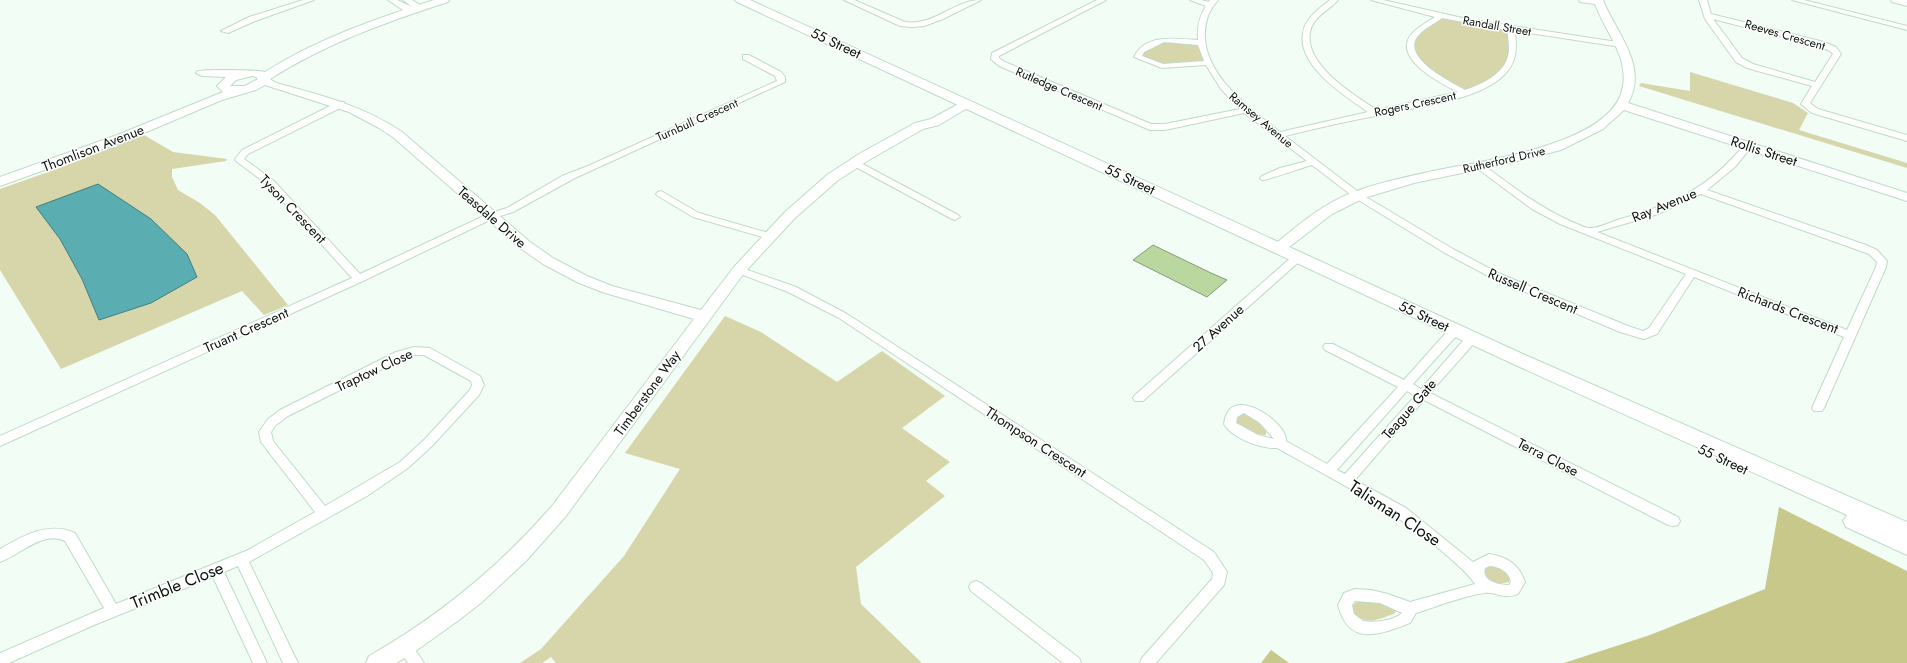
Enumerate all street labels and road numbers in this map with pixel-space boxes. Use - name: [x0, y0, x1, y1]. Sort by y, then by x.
- street label: Randall Street: [1461, 11, 1533, 41]
- street label: Reeves Crescent: [1743, 15, 1827, 55]
- street label: 55 Street: [808, 23, 865, 64]
- street label: Rutledge Crescent: [1013, 63, 1105, 115]
- street label: Rogers Crescent: [1372, 87, 1458, 121]
- street label: Ramsey Avenue: [1225, 88, 1297, 152]
- street label: Turnbull Crescent: [653, 94, 741, 146]
- street label: Thomlison Avenue: [39, 119, 147, 177]
- street label: Rollis Street: [1728, 131, 1800, 171]
- street label: Rutherford Drive: [1461, 142, 1547, 178]
- street label: 55 Street: [1102, 159, 1159, 200]
- street label: Tyson Crescent: [255, 170, 331, 248]
- street label: Teasdale Drive: [453, 182, 531, 252]
- street label: Ray Avenue: [1629, 183, 1699, 227]
- street label: Russell Crescent: [1485, 263, 1582, 319]
- street label: Richards Crescent: [1735, 282, 1842, 339]
- street label: 55 Street: [1396, 296, 1453, 337]
- street label: 27 Avenue: [1188, 299, 1248, 357]
- street label: Truant Crescent: [200, 302, 292, 358]
- street label: Traptow Close: [332, 343, 416, 397]
- street label: Timberstone Way: [609, 345, 685, 440]
- street label: Teague Gate: [1377, 375, 1441, 443]
- street label: Thompson Crescent: [982, 402, 1091, 483]
- street label: Terra Close: [1514, 433, 1582, 481]
- street label: 55 Street: [1695, 439, 1752, 480]
- street label: Talisman Close: [1344, 474, 1446, 552]
- street label: Trimble Close: [127, 555, 227, 614]

